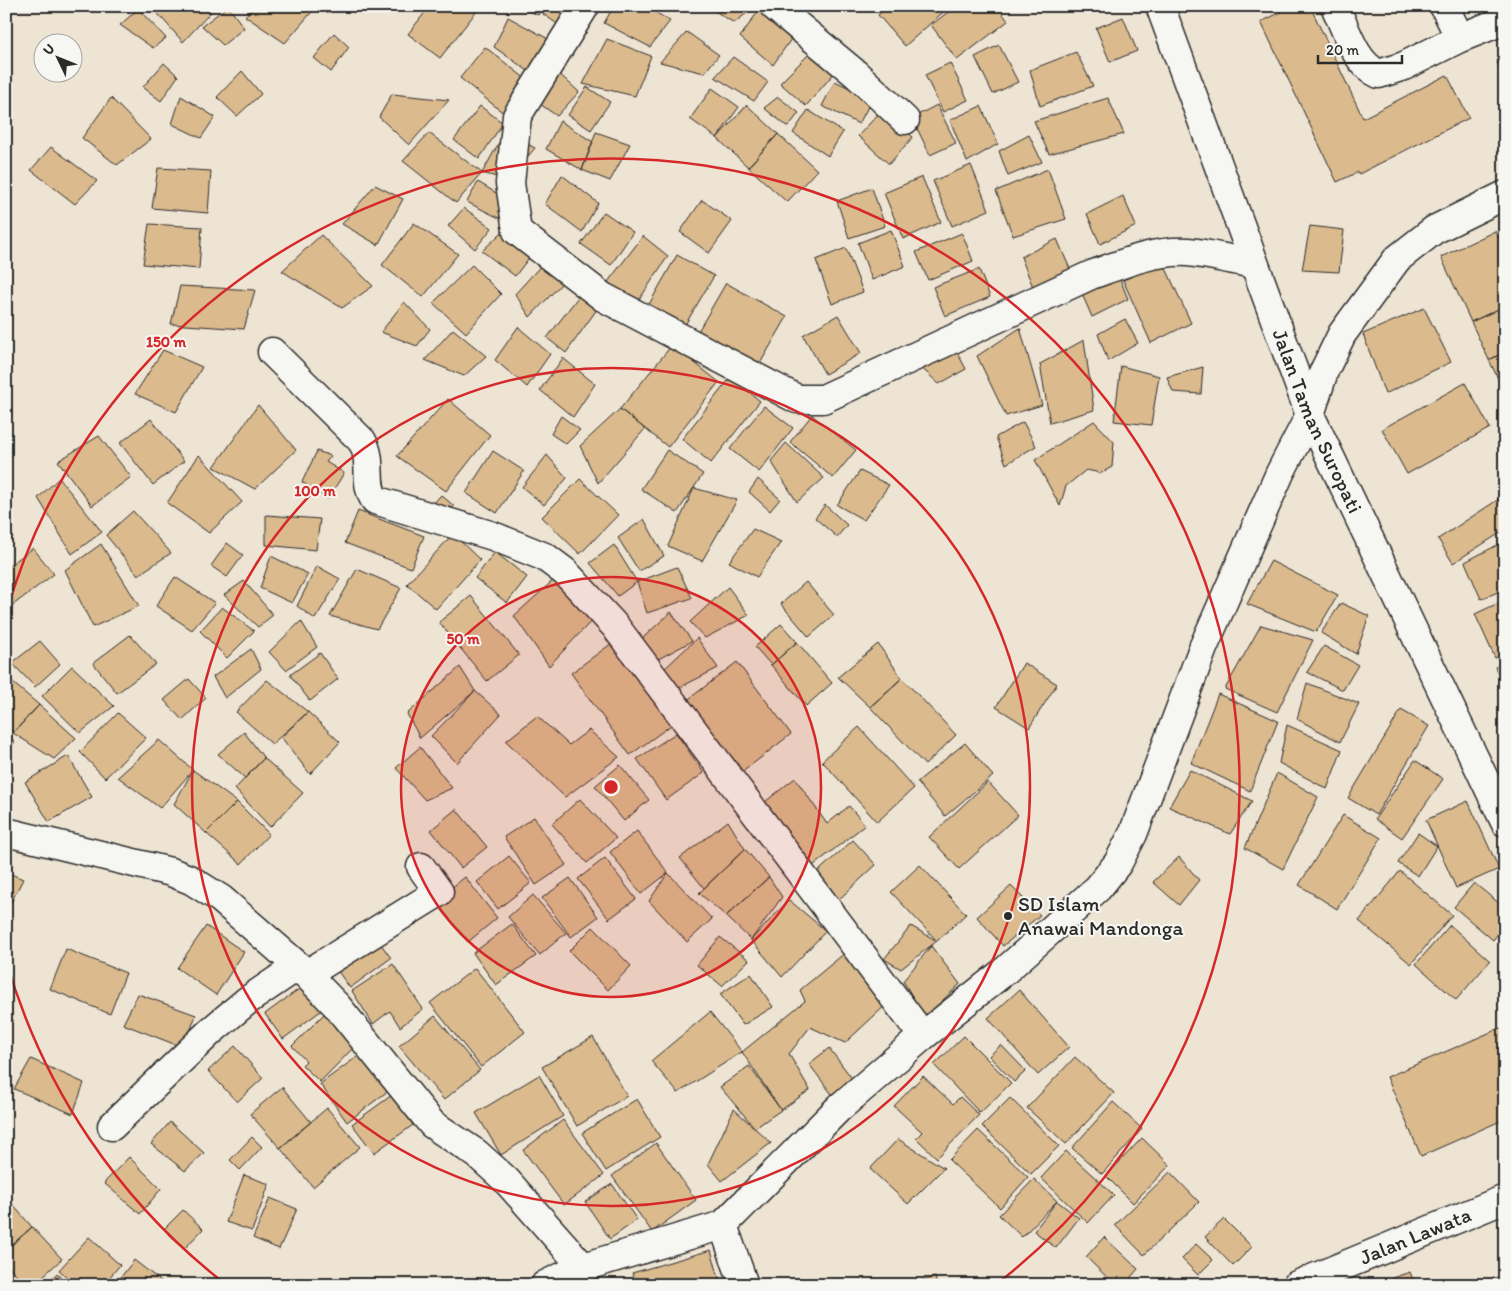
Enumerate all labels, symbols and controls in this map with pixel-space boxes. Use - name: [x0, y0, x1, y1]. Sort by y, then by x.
- north arrow: [32, 32, 82, 82]
- scale bar: [1318, 32, 1402, 64]
- text: U: [39, 40, 58, 59]
- text: 20 m: [1326, 41, 1360, 59]
- street label: Jalan Taman Suropati: [1268, 325, 1368, 517]
- text: 150 m: [146, 333, 186, 351]
- text: 100 m: [294, 482, 336, 500]
- text: 50 m: [446, 630, 480, 648]
- centre of rings: [602, 778, 620, 796]
- place label: SD Islam Anawai Mandonga: [1018, 891, 1184, 940]
- marker: SD Islam Anawai Mandonga: [1002, 910, 1014, 922]
- street label: Jalan Lawata: [1356, 1202, 1474, 1270]

